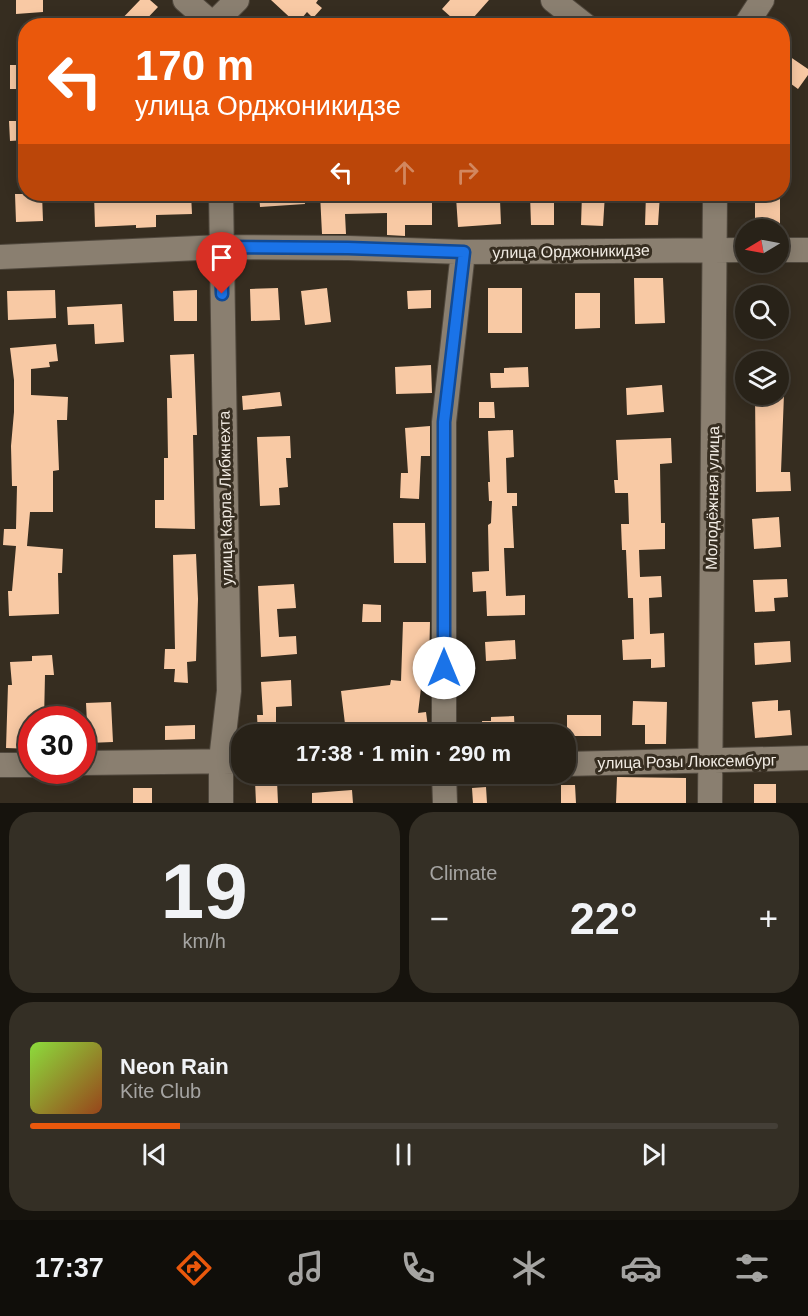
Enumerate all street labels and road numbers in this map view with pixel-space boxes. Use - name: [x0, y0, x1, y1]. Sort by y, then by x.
- street label: улица Орджоникидзе: [492, 242, 650, 261]
- street label: улица Карла Либкнехта: [215, 410, 236, 585]
- street label: Молодёжная улица: [703, 426, 722, 570]
- street label: улица Розы Люксембург: [597, 751, 777, 772]

